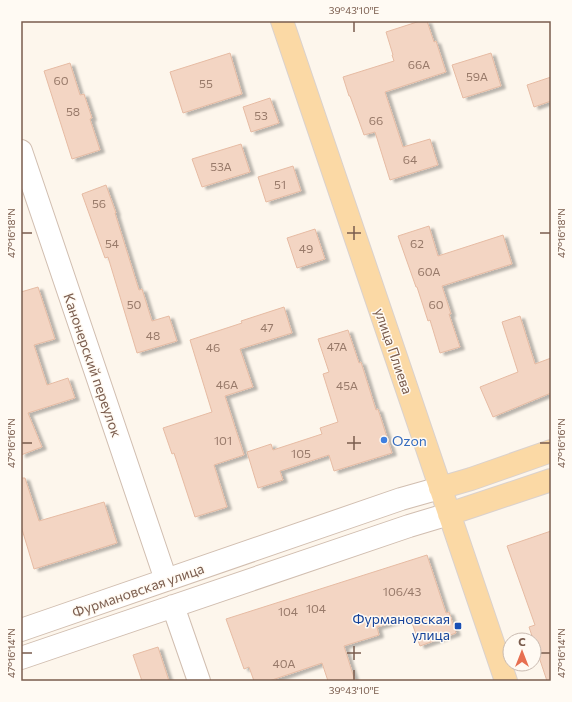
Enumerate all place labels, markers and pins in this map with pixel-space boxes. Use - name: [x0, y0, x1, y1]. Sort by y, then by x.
- place label: Ozon: [392, 432, 427, 449]
- marker: Ozon: [379, 435, 389, 445]
- place label: Фурмановская улица: [353, 610, 450, 643]
- marker: Фурмановская улица: [453, 621, 463, 631]

